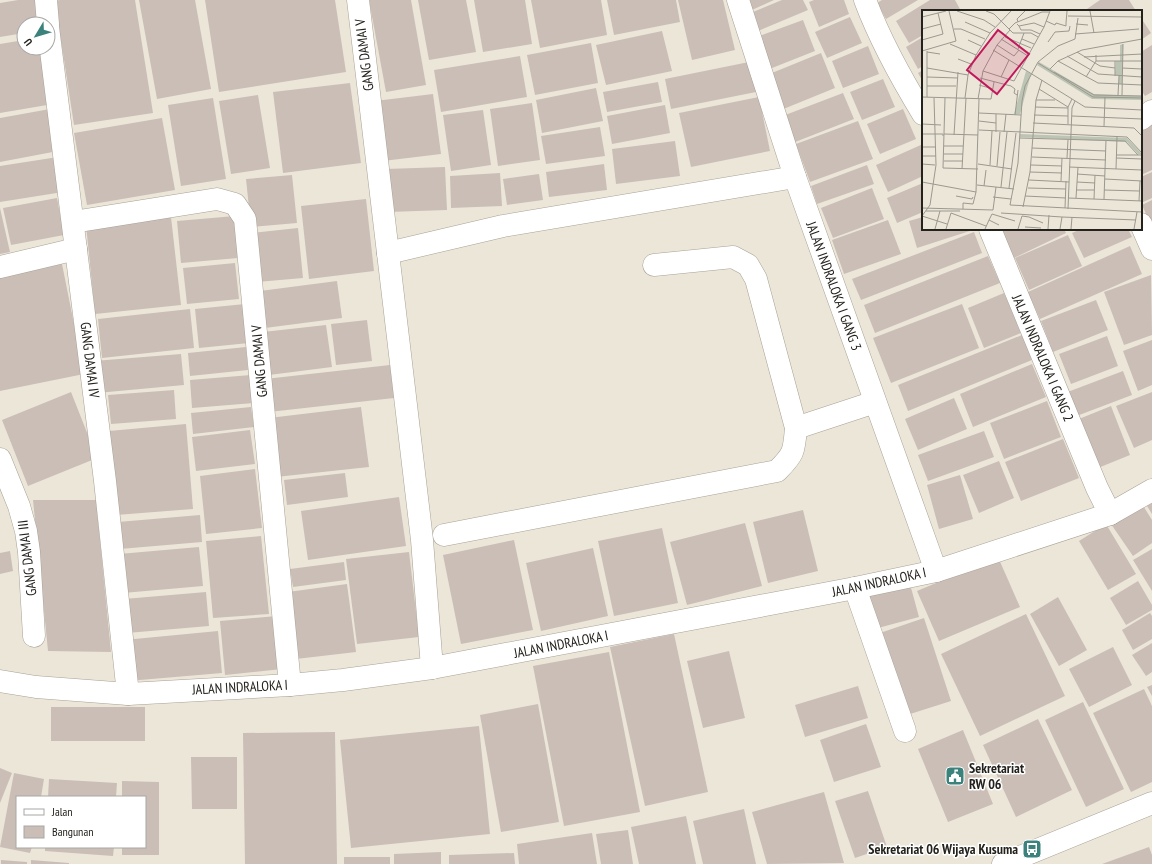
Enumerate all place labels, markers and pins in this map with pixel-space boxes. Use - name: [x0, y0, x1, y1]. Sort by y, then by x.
- place label: Sekretariat RW 06: [969, 759, 1024, 793]
- public building icon: Sekretariat RW 06: [944, 765, 966, 787]
- bus stop icon: Sekretariat 06 Wijaya Kusuma: [1021, 838, 1043, 860]
- place label: Sekretariat 06 Wijaya Kusuma: [868, 840, 1018, 858]

